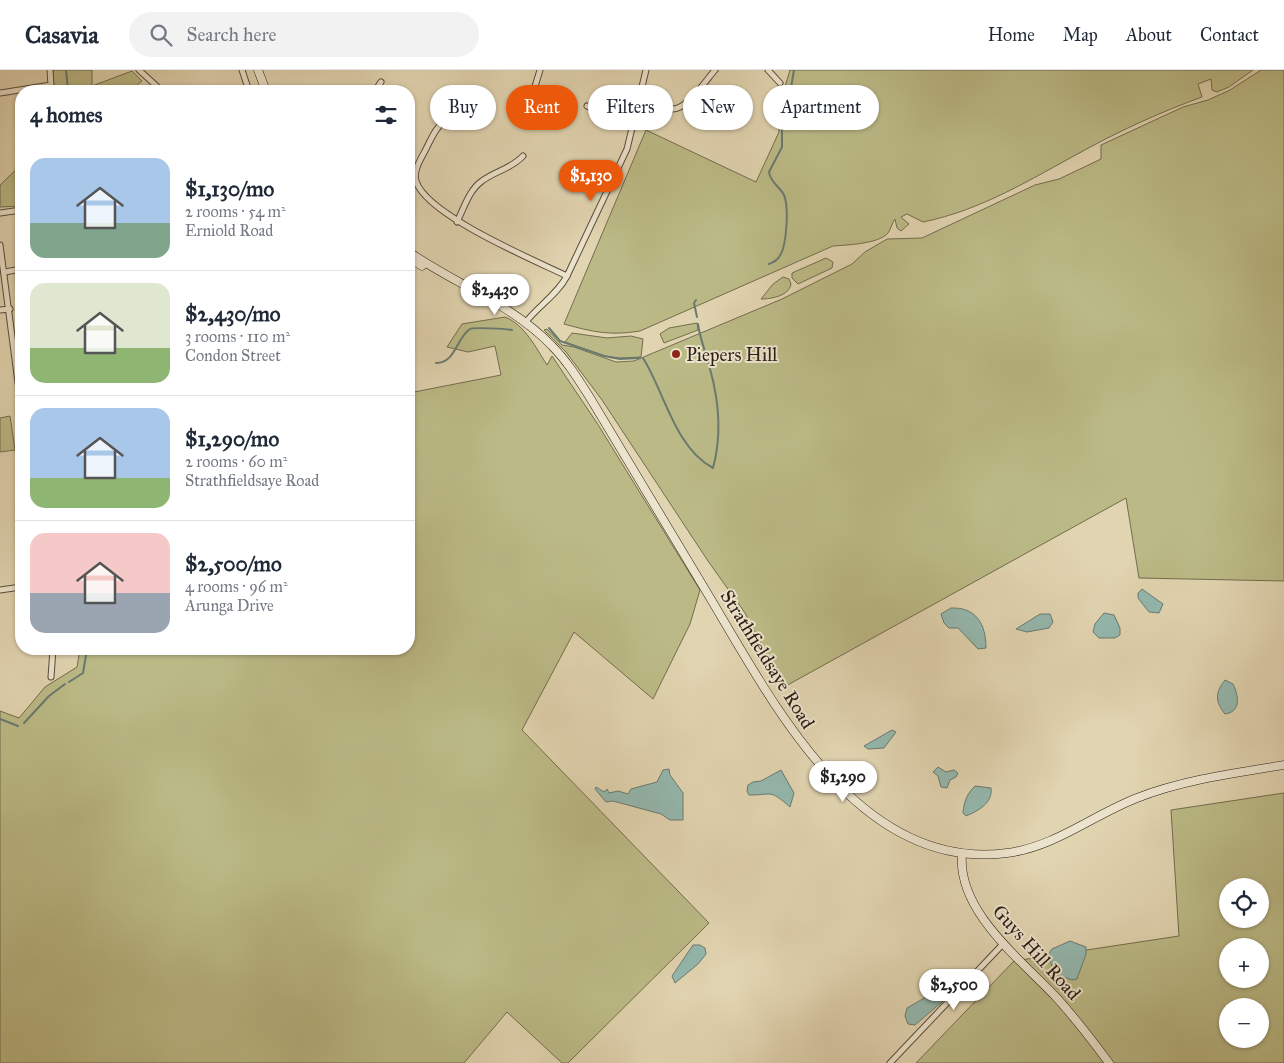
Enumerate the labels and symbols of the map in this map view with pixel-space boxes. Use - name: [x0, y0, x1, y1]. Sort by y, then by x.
- pin: $1,130: [550, 160, 632, 202]
- pin: $2,430: [454, 274, 536, 316]
- place label: Piepers Hill: [686, 343, 778, 366]
- marker: Piepers Hill: [670, 348, 682, 360]
- street label: Strathfieldsaye Road: [716, 586, 820, 733]
- pin: $1,290: [802, 760, 884, 803]
- street label: Guys Hill Road: [988, 900, 1086, 1005]
- pin: $2,500: [913, 968, 995, 1011]

